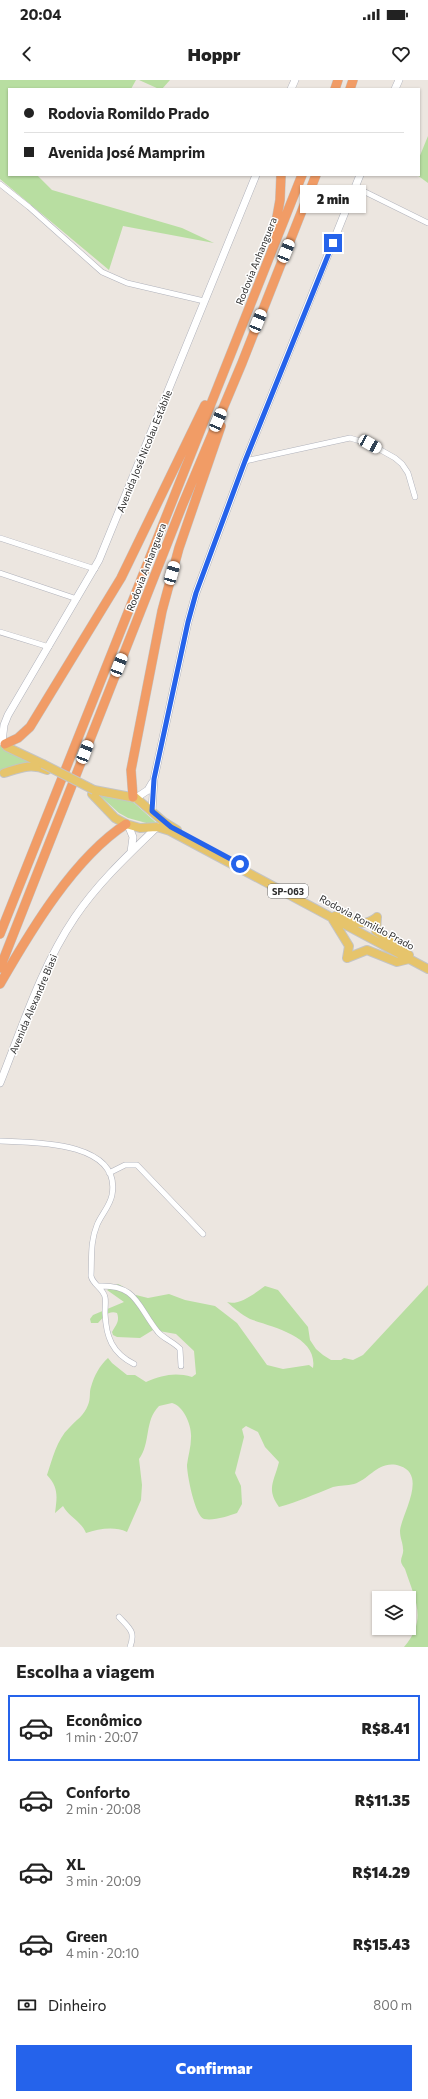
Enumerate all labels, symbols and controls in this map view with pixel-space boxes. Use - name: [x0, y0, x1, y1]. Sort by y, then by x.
- text: 20:04: [20, 5, 62, 23]
- icon: back: [16, 43, 38, 65]
- text: Hoppr: [187, 43, 241, 65]
- icon: heart: [390, 43, 412, 65]
- text: Rodovia Romildo Prado: [48, 104, 209, 122]
- text: Avenida José Mamprim: [48, 143, 205, 161]
- callout: 2 min: [300, 185, 366, 213]
- text: 2 min: [317, 191, 349, 207]
- street label: Rodovia Anhanguera: [233, 215, 279, 307]
- route end: [324, 234, 342, 252]
- car: [276, 238, 296, 264]
- car: [248, 308, 268, 334]
- street label: Avenida José Nicolau Estábile: [114, 388, 174, 514]
- car: [208, 407, 228, 433]
- car: [357, 433, 383, 455]
- street label: Rodovia Anhanguera: [124, 521, 168, 613]
- car: [163, 560, 181, 586]
- car: [109, 652, 129, 678]
- car: [75, 739, 95, 765]
- route start: [231, 855, 249, 873]
- road number: SP-063: [268, 884, 308, 898]
- street label: Rodovia Romildo Prado: [317, 892, 417, 952]
- street label: Avenida Alexandre Biasi: [7, 952, 59, 1056]
- map controls: [372, 1591, 416, 1635]
- button: layers: [372, 1591, 416, 1635]
- text: Escolha a viagem: [16, 1660, 155, 1682]
- icon: car: [18, 1710, 54, 1746]
- text: Econômico: [66, 1711, 142, 1729]
- text: R$8.41: [362, 1719, 410, 1737]
- text: 1 min · 20:07: [66, 1729, 138, 1745]
- icon: car: [18, 1782, 54, 1818]
- text: Conforto: [66, 1783, 130, 1801]
- text: R$11.35: [355, 1791, 410, 1809]
- text: 2 min · 20:08: [66, 1801, 141, 1817]
- icon: car: [18, 1854, 54, 1890]
- text: XL: [66, 1855, 85, 1873]
- text: R$14.29: [352, 1863, 410, 1881]
- text: 3 min · 20:09: [66, 1873, 141, 1889]
- icon: car: [18, 1926, 54, 1962]
- text: Green: [66, 1927, 107, 1945]
- text: R$15.43: [353, 1935, 410, 1953]
- text: 4 min · 20:10: [66, 1945, 139, 1961]
- icon: cash: [16, 1994, 38, 2016]
- text: Dinheiro: [48, 1996, 107, 2014]
- text: 800 m: [373, 1997, 412, 2013]
- button: Confirmar: [16, 2045, 412, 2091]

